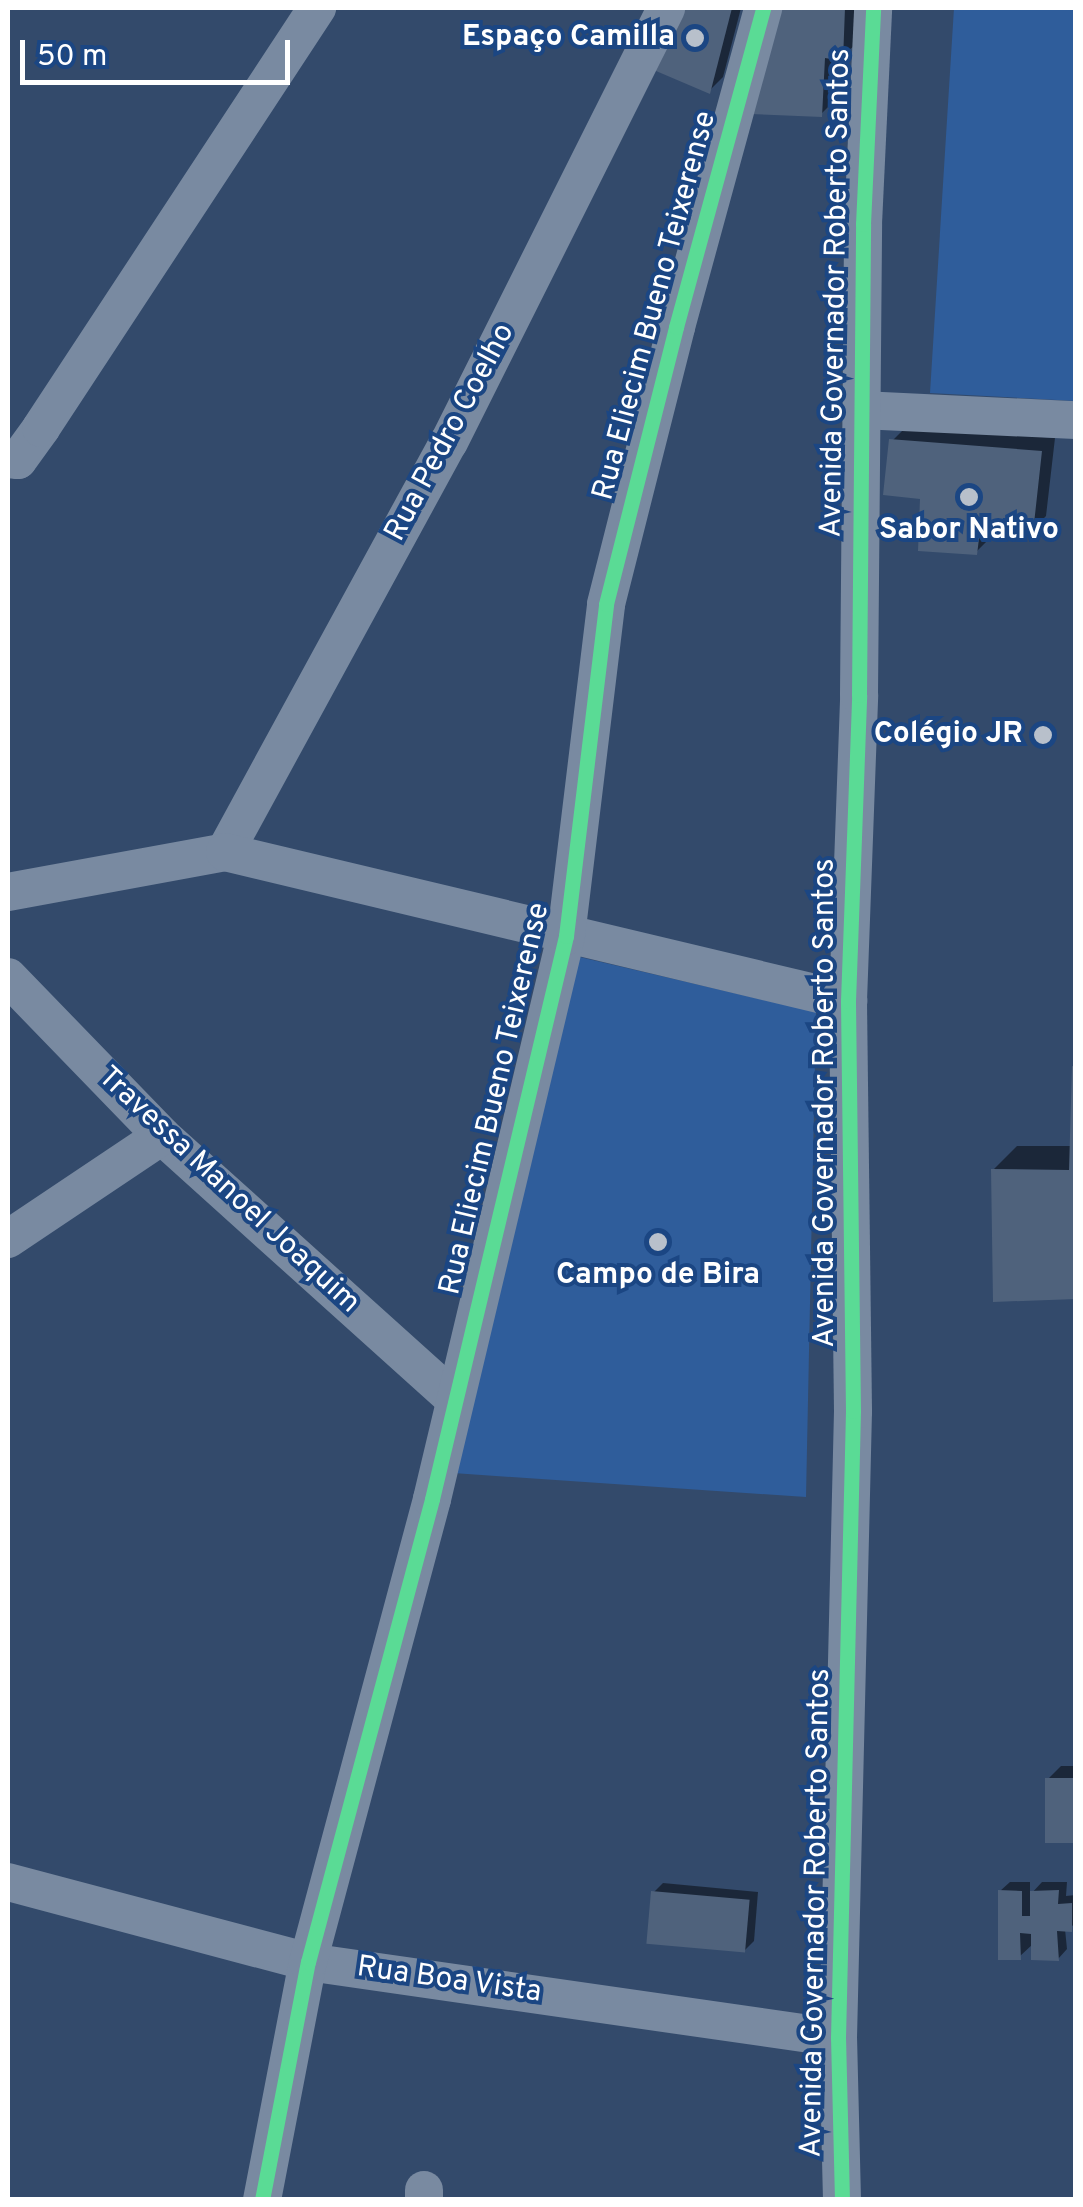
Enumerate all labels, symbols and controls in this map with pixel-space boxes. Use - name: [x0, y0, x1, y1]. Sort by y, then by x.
- scale bar: [25, 20, 295, 82]
- place label: Espaço Camilla: [462, 20, 675, 56]
- marker: Espaço Camilla: [684, 27, 706, 49]
- text: 50 m: [37, 39, 107, 76]
- street label: Avenida Governador Roberto Santos: [815, 48, 859, 538]
- street label: Rua Eliecim Bueno Teixerense: [587, 107, 725, 505]
- street label: Rua Pedro Coelho: [378, 318, 524, 548]
- marker: Sabor Nativo: [958, 486, 980, 508]
- place label: Sabor Nativo: [879, 513, 1059, 549]
- place label: Colégio JR: [874, 717, 1023, 753]
- marker: Colégio JR: [1032, 724, 1054, 746]
- street label: Avenida Governador Roberto Santos: [808, 858, 844, 1348]
- street label: Rua Eliecim Bueno Teixerense: [433, 899, 559, 1299]
- street label: Travessa Manoel Joaquim: [90, 1060, 366, 1322]
- marker: Campo de Bira: [647, 1231, 669, 1253]
- place label: Campo de Bira: [556, 1258, 760, 1294]
- street label: Avenida Governador Roberto Santos: [795, 1668, 839, 2158]
- street label: Rua Boa Vista: [354, 1950, 544, 2012]

